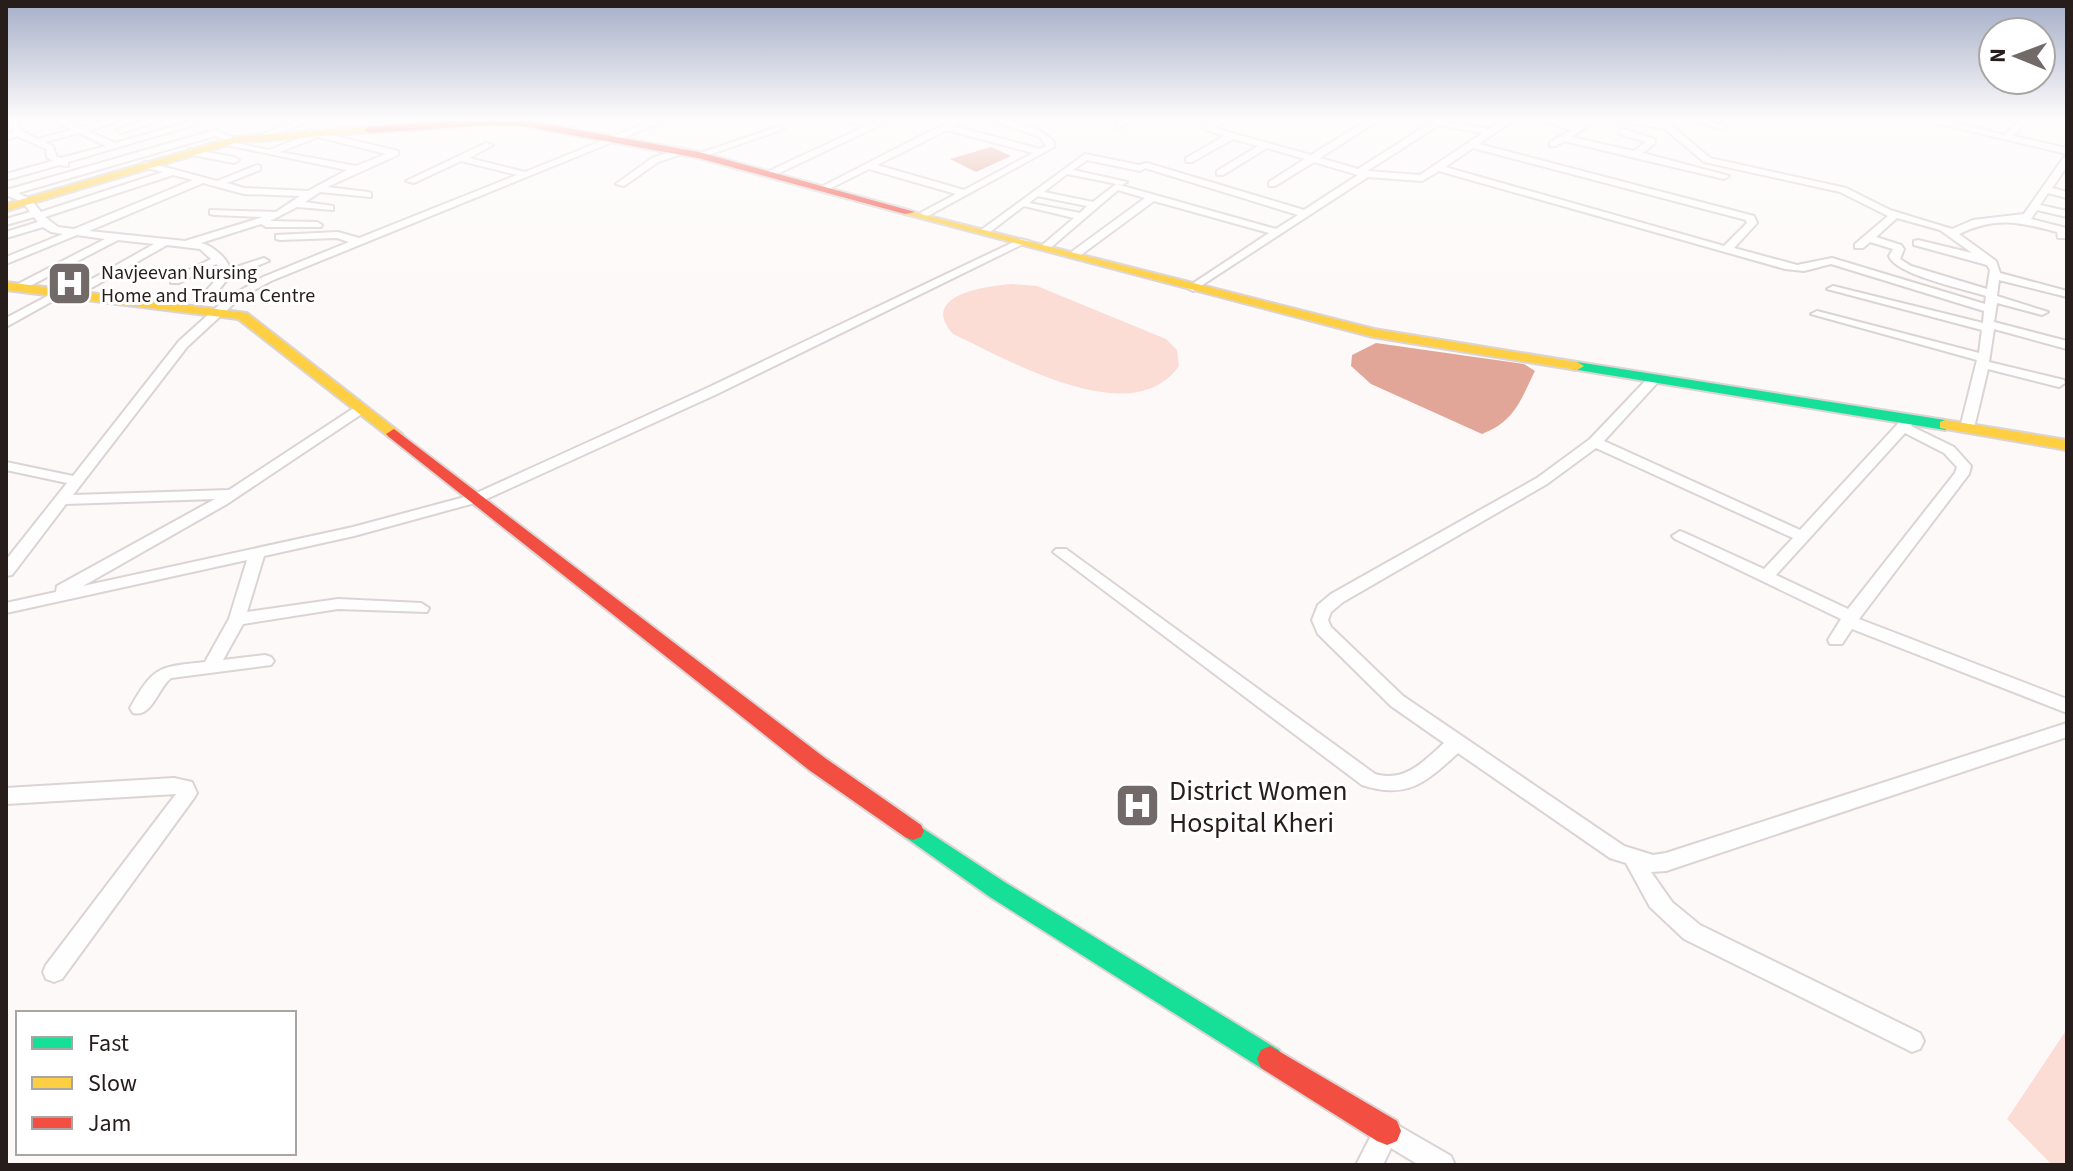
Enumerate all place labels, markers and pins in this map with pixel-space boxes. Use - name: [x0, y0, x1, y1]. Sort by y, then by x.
- place label: Navjeevan Nursing Home and Trauma Centre: [101, 259, 315, 310]
- hospital icon: Navjeevan Nursing Home and Trauma Centre: [46, 260, 94, 308]
- place label: District Women Hospital Kheri: [1169, 771, 1348, 843]
- hospital icon: District Women Hospital Kheri: [1114, 782, 1162, 830]

